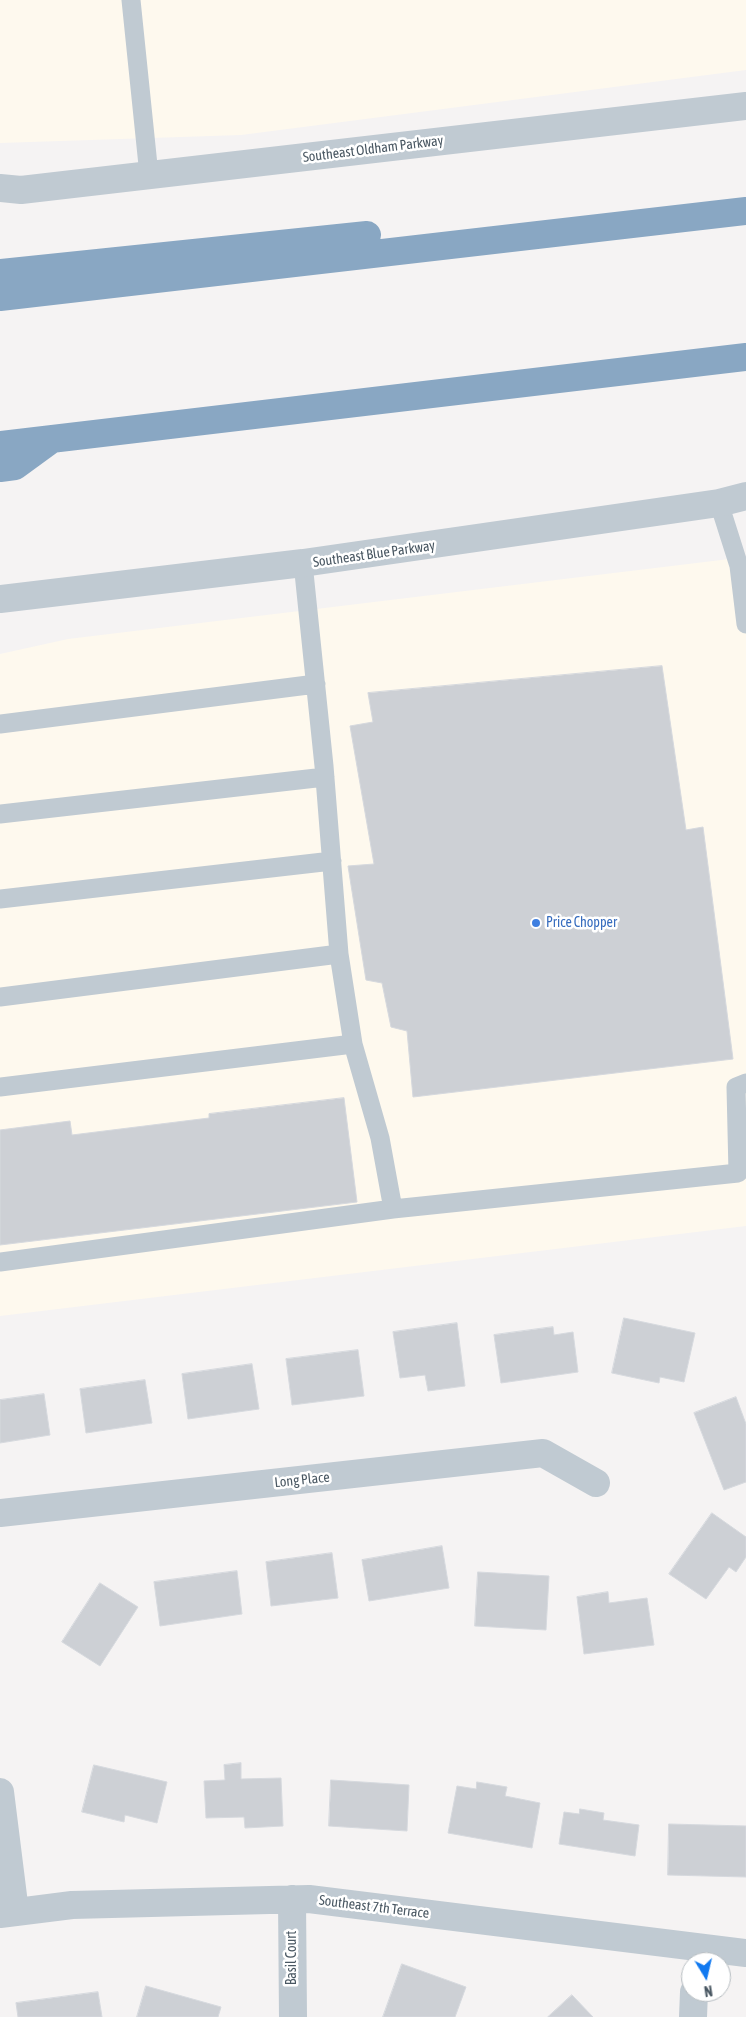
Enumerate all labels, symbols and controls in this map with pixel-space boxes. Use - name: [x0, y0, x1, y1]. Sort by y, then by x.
- street label: Southeast Oldham Parkway: [302, 132, 444, 166]
- street label: Southeast Blue Parkway: [312, 537, 436, 571]
- place label: Price Chopper: [546, 915, 617, 931]
- marker: Price Chopper: [530, 917, 542, 929]
- street label: Long Place: [274, 1469, 330, 1491]
- street label: Southeast 7th Terrace: [318, 1892, 430, 1922]
- street label: Basil Court: [284, 1931, 300, 1985]
- north arrow: [681, 1952, 731, 2002]
- text: N: [703, 1982, 714, 1999]

